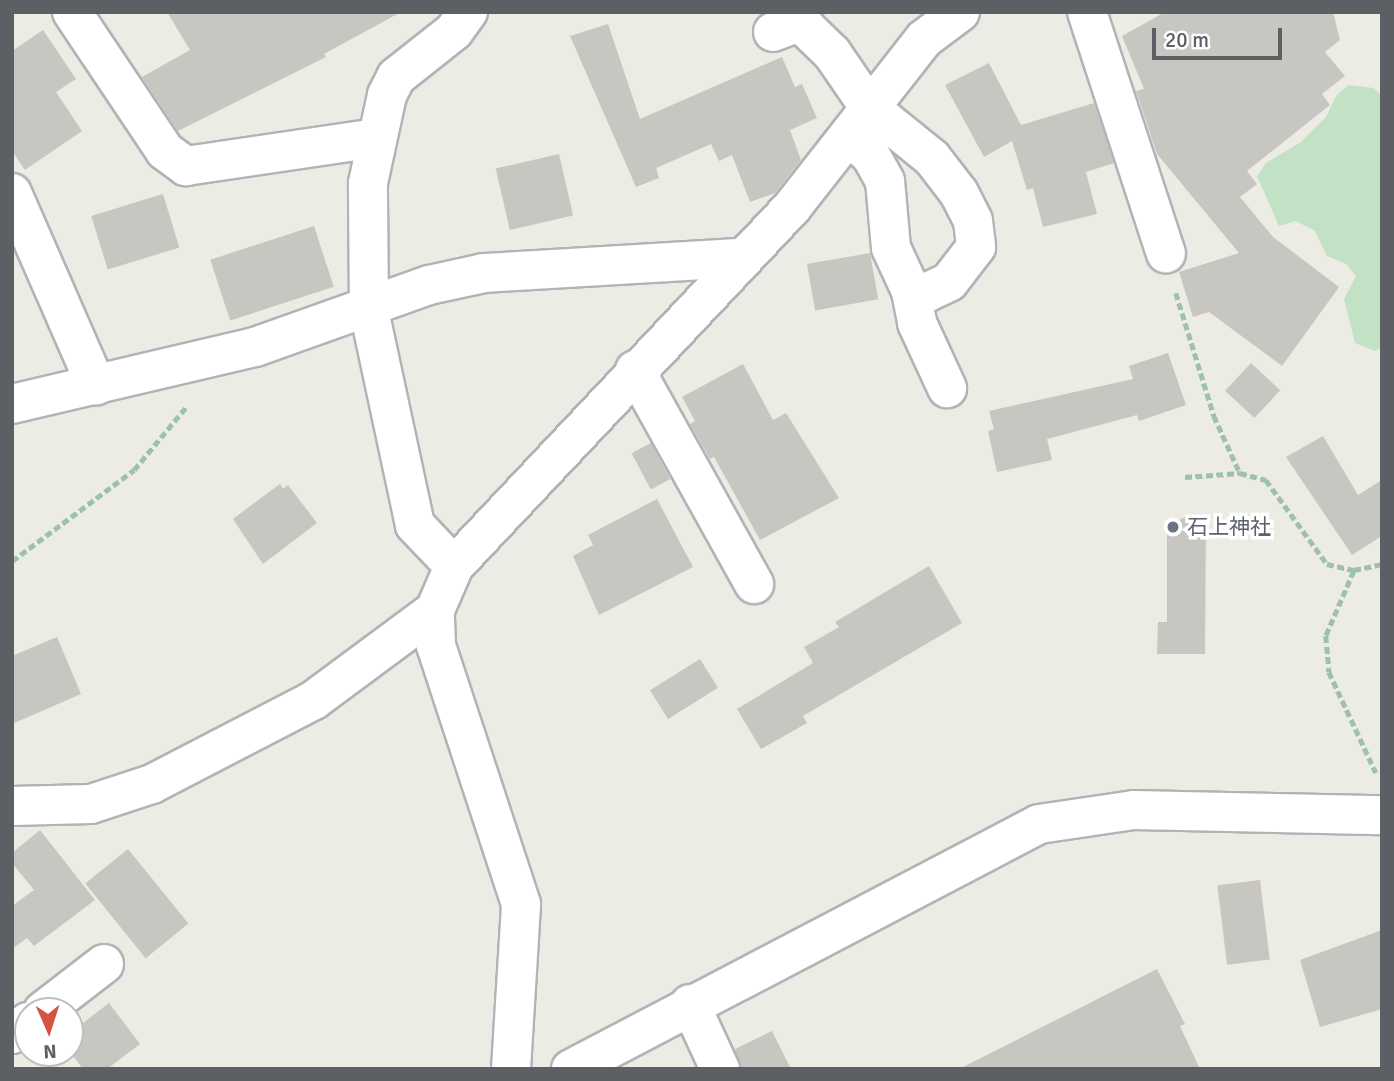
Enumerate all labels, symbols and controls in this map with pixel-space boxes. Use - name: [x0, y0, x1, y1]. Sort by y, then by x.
- scale bar: [1156, 14, 1286, 58]
- text: 20 m: [1165, 27, 1209, 53]
- place label: 石上神社: [1187, 514, 1271, 540]
- marker: 石上神社: [1165, 519, 1181, 535]
- north arrow: [14, 997, 84, 1067]
- text: N: [43, 1039, 57, 1063]

